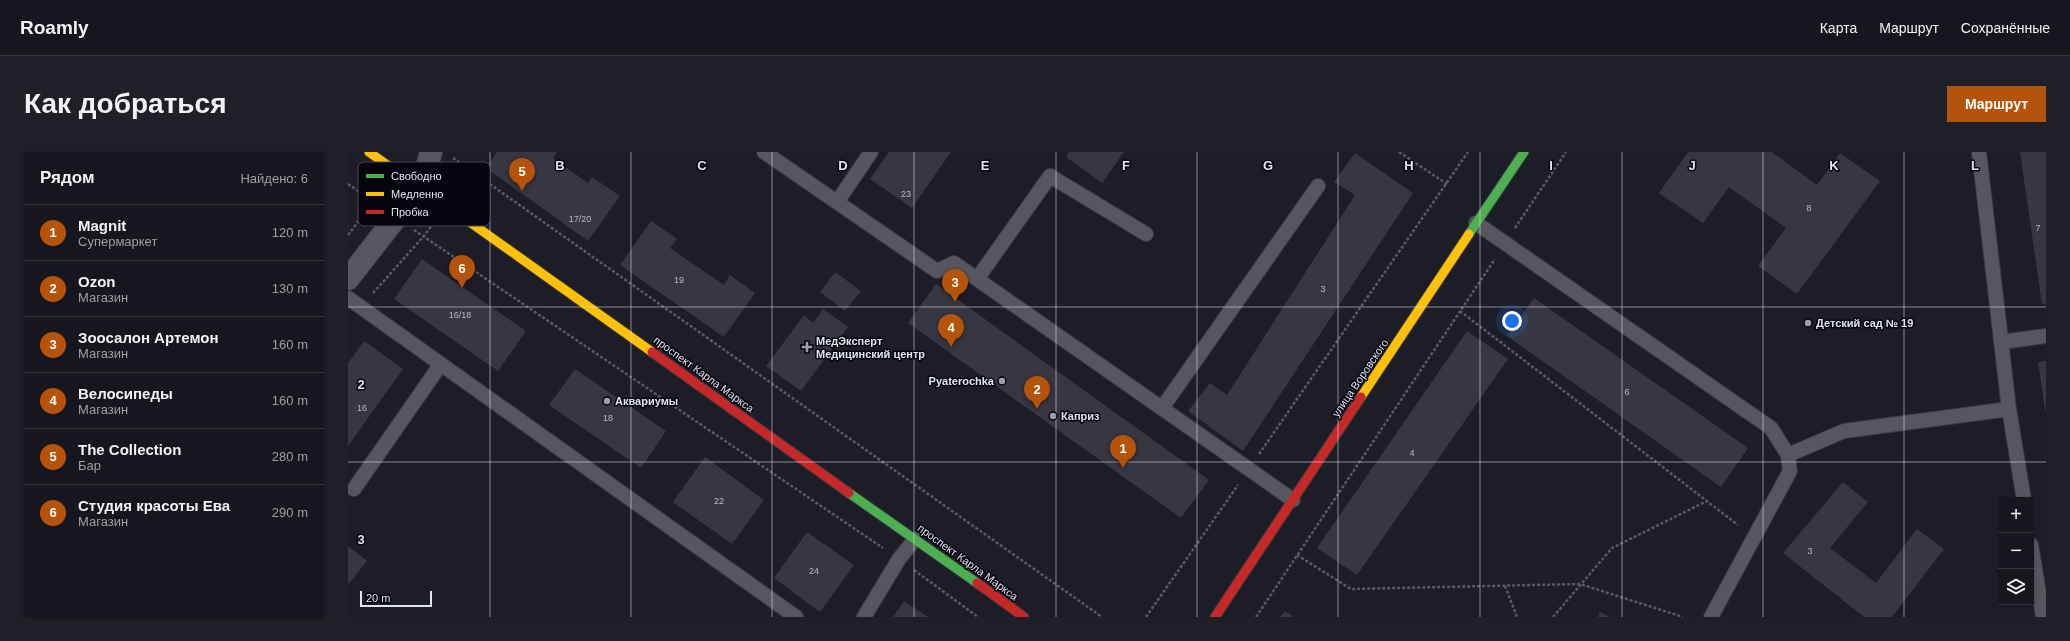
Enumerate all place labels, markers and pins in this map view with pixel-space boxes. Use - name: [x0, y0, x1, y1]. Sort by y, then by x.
- pin: 5: [509, 158, 535, 191]
- pin: 6: [449, 255, 475, 288]
- pin: 3: [942, 269, 968, 302]
- pin: 4: [938, 314, 964, 347]
- place label: Детский сад № 19: [1816, 317, 1913, 329]
- marker: Детский сад № 19: [1803, 318, 1813, 328]
- place label: МедЭксперт Медицинский центр: [816, 335, 925, 360]
- marker: МедЭксперт Медицинский центр: [801, 341, 813, 353]
- place label: Pyaterochka: [929, 375, 995, 387]
- marker: Pyaterochka: [997, 376, 1007, 386]
- pin: 2: [1024, 376, 1050, 409]
- place label: Аквариумы: [615, 395, 678, 407]
- marker: Аквариумы: [602, 396, 612, 406]
- place label: Каприз: [1061, 410, 1100, 422]
- marker: Каприз: [1048, 411, 1058, 421]
- pin: 1: [1110, 435, 1136, 468]

